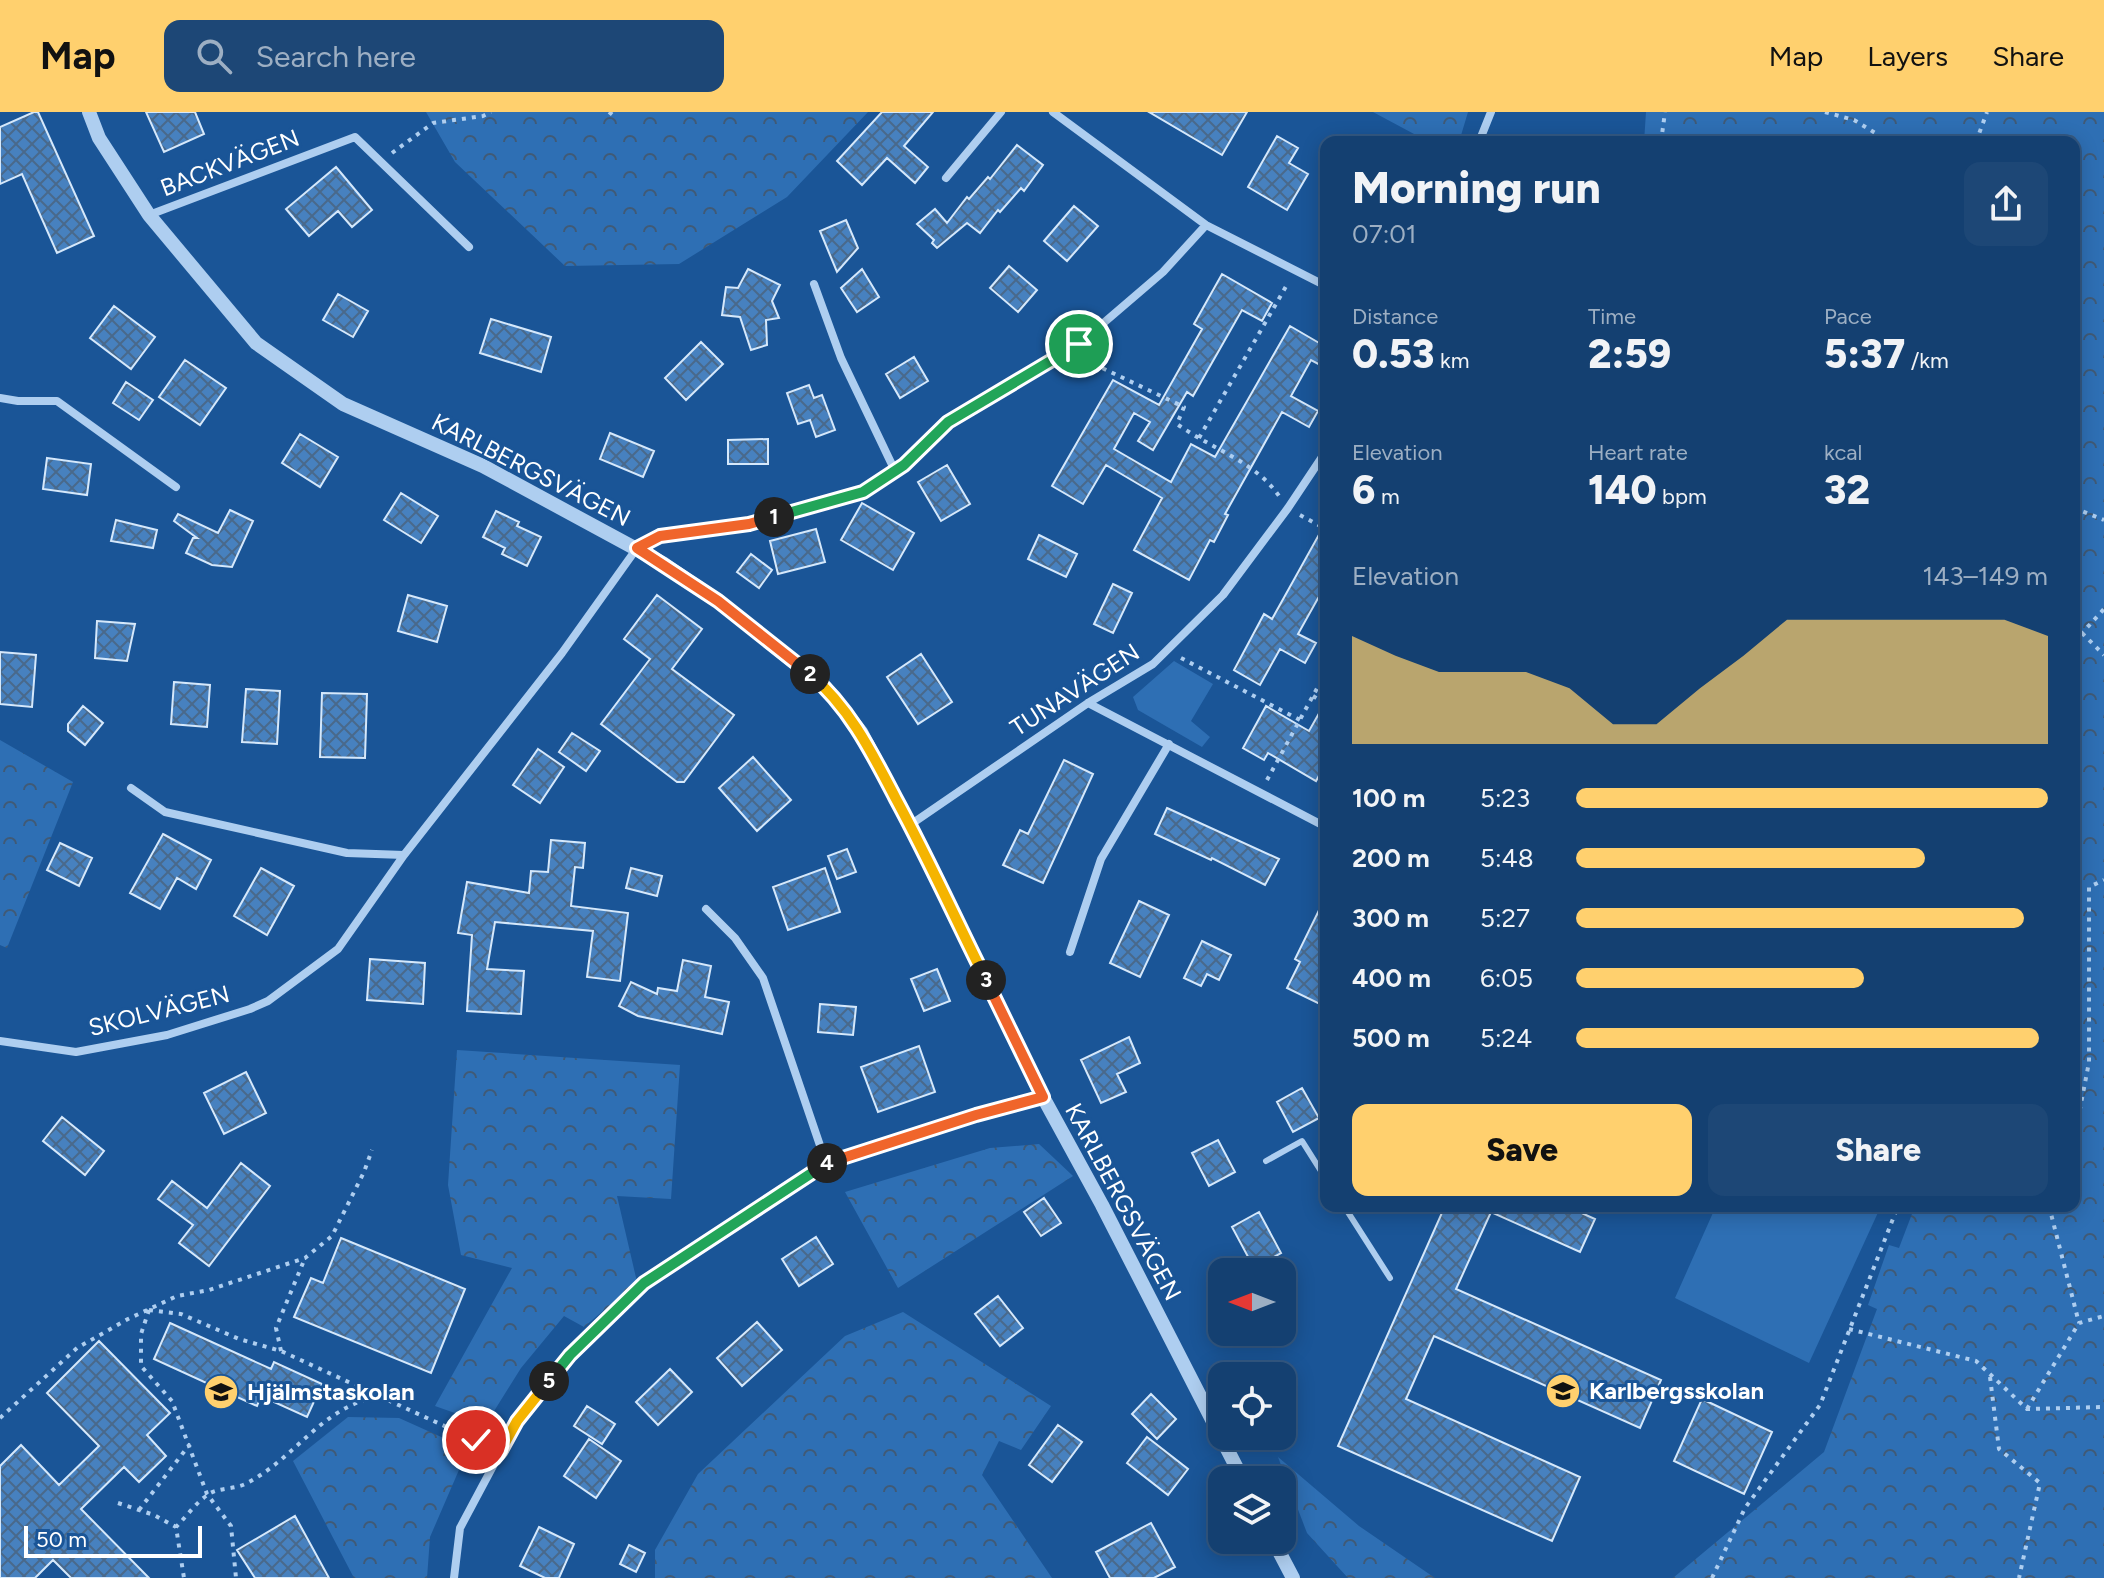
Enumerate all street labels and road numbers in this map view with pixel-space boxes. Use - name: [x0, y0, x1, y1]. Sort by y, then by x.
- street label: BACKVÄGEN: [156, 123, 303, 202]
- street label: KARLBERGSVÄGEN: [427, 407, 635, 532]
- street label: TUNAVÄGEN: [1005, 637, 1145, 742]
- street label: SKOLVÄGEN: [85, 979, 232, 1042]
- street label: KARLBERGSVÄGEN: [1059, 1098, 1188, 1305]

